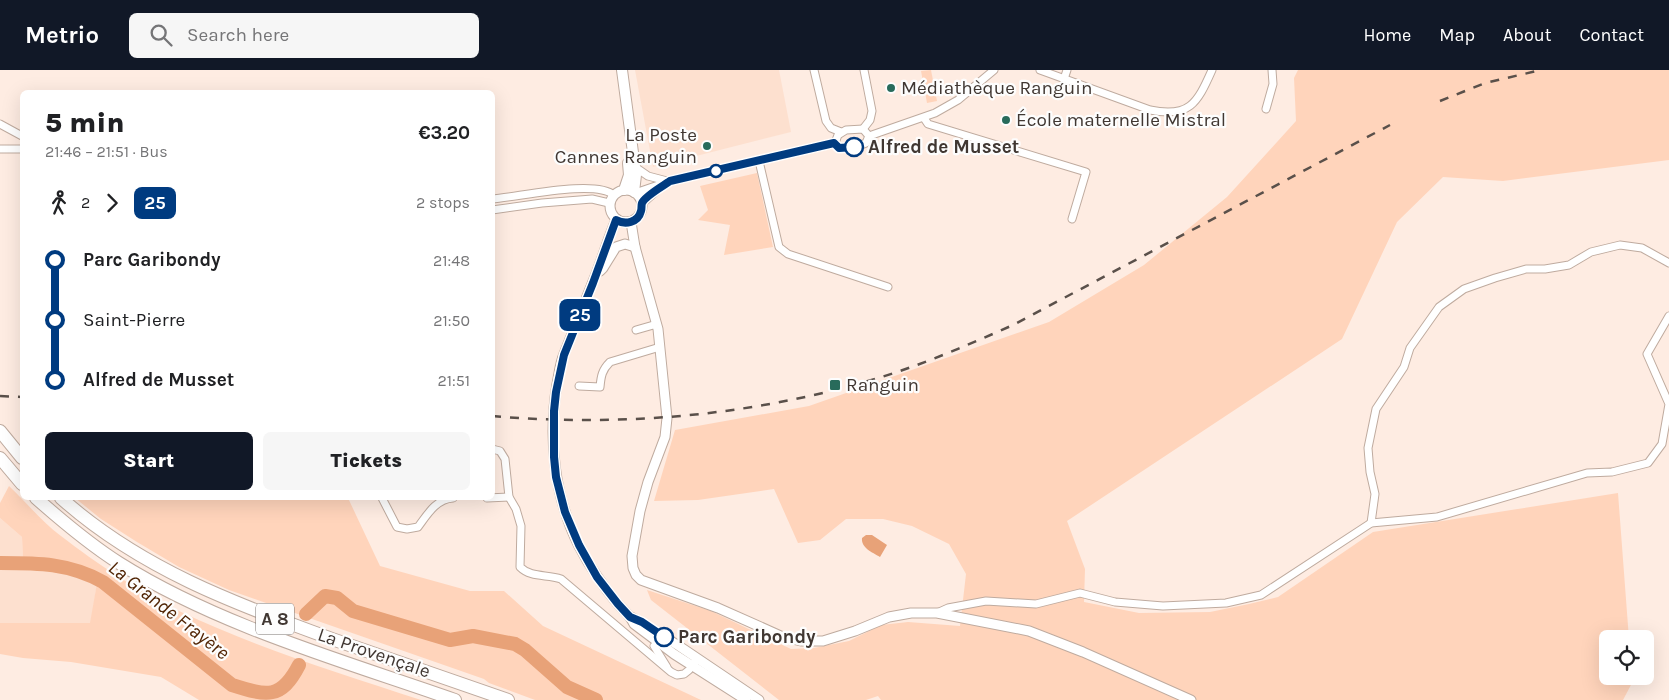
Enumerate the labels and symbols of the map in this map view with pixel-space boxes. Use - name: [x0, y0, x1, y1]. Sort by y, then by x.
- place label: Médiathèque Ranguin: [901, 77, 1092, 99]
- marker: Médiathèque Ranguin: [885, 82, 897, 94]
- place label: École maternelle Mistral: [1016, 108, 1226, 131]
- marker: École maternelle Mistral: [1000, 114, 1012, 126]
- place label: La Poste Cannes Ranguin: [555, 124, 697, 168]
- place label: Alfred de Musset: [868, 136, 1019, 158]
- marker: Alfred de Musset: [844, 137, 864, 157]
- marker: La Poste Cannes Ranguin: [701, 140, 713, 152]
- unlabelled marker: [709, 164, 723, 178]
- line badge: 25: [558, 299, 602, 331]
- place label: Ranguin: [846, 374, 919, 396]
- marker: Ranguin: [828, 378, 842, 392]
- water label: La Grande Frayère: [104, 556, 234, 664]
- road number: A 8: [256, 604, 294, 634]
- street label: La Provençale: [315, 623, 433, 683]
- place label: Parc Garibondy: [678, 626, 816, 648]
- marker: Parc Garibondy: [654, 627, 674, 647]

